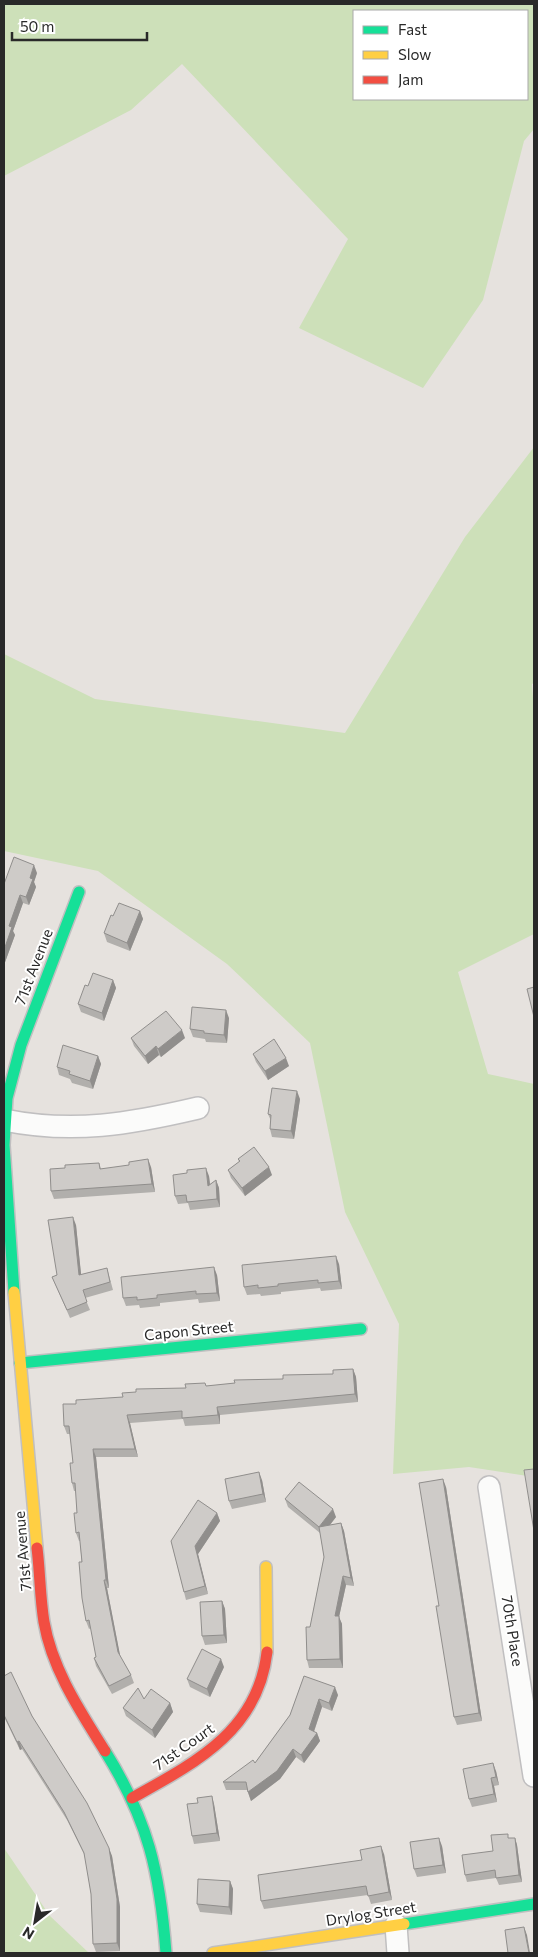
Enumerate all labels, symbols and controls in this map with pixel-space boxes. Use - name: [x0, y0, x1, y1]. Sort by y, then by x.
- scale bar: [12, 10, 148, 42]
- legend: [353, 10, 528, 100]
- text: 50 m: [20, 17, 54, 35]
- text: Fast: [398, 20, 427, 38]
- text: Slow: [398, 45, 431, 63]
- text: Jam: [398, 70, 423, 88]
- street label: 71st Avenue: [10, 926, 56, 1007]
- street label: Capon Street: [143, 1316, 235, 1344]
- street label: 71st Avenue: [10, 1510, 34, 1592]
- street label: 70th Place: [498, 1594, 527, 1668]
- street label: 71st Court: [150, 1719, 217, 1774]
- north arrow: [10, 1897, 60, 1947]
- street label: Drylog Street: [325, 1897, 417, 1929]
- text: N: [19, 1924, 37, 1944]

